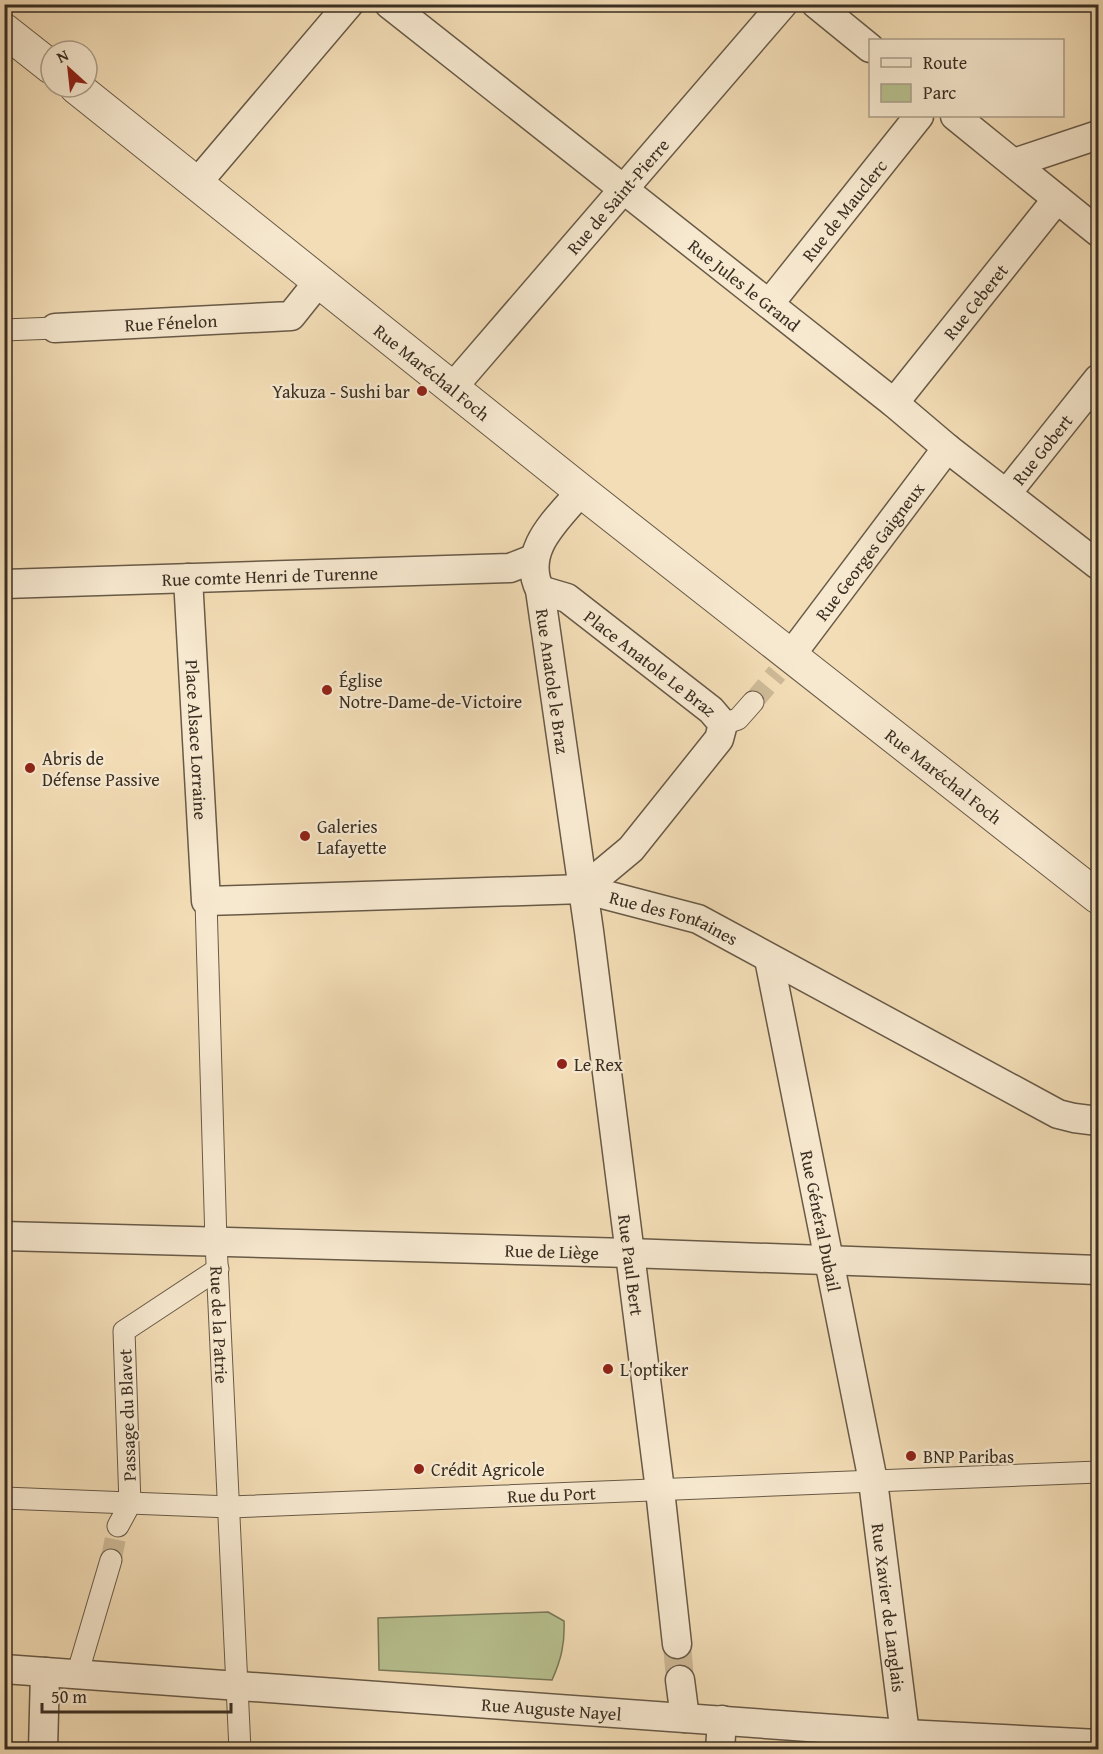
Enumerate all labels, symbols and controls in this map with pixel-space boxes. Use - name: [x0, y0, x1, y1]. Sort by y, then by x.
- north arrow: [39, 39, 99, 99]
- legend: [869, 39, 1064, 117]
- text: N: [52, 42, 73, 69]
- text: Route: [923, 49, 967, 76]
- text: Parc: [923, 79, 956, 106]
- street label: Rue de Saint-Pierre: [560, 132, 675, 260]
- street label: Rue de Mauclerc: [795, 153, 893, 267]
- street label: Rue Jules le Grand: [683, 232, 807, 338]
- street label: Rue Ceberet: [936, 257, 1014, 345]
- street label: Rue Fénelon: [124, 306, 218, 338]
- street label: Rue Maréchal Foch: [368, 317, 496, 427]
- place label: Yakuza - Sushi bar: [272, 378, 411, 405]
- marker: Yakuza - Sushi bar: [415, 384, 429, 398]
- street label: Rue Gobert: [1005, 408, 1079, 490]
- street label: Rue Georges Gaigneux: [808, 476, 931, 626]
- street label: Rue comte Henri de Turenne: [161, 559, 378, 593]
- street label: Place Anatole Le Braz: [579, 603, 724, 722]
- street label: Rue Anatole le Braz: [529, 607, 577, 756]
- street label: Place Alsace Lorraine: [179, 659, 215, 821]
- place label: Église Notre-Dame-de-Victoire: [339, 667, 522, 715]
- marker: Église Notre-Dame-de-Victoire: [320, 683, 334, 697]
- street label: Rue Maréchal Foch: [880, 721, 1008, 830]
- place label: Abris de Défense Passive: [42, 745, 160, 793]
- marker: Abris de Défense Passive: [23, 761, 37, 775]
- place label: Galeries Lafayette: [317, 813, 387, 861]
- marker: Galeries Lafayette: [298, 829, 312, 843]
- street label: Rue des Fontaines: [607, 883, 743, 952]
- place label: Le Rex: [574, 1051, 624, 1078]
- marker: Le Rex: [555, 1057, 569, 1071]
- street label: Rue Général Dubail: [794, 1148, 848, 1294]
- street label: Rue Paul Bert: [612, 1213, 651, 1318]
- street label: Rue de Liège: [504, 1236, 599, 1266]
- street label: Rue de la Patrie: [204, 1265, 236, 1384]
- street label: Passage du Blavet: [111, 1348, 143, 1482]
- place label: L'optiker: [620, 1356, 689, 1383]
- marker: L'optiker: [601, 1362, 615, 1376]
- place label: BNP Paribas: [923, 1443, 1014, 1470]
- marker: BNP Paribas: [904, 1449, 918, 1463]
- place label: Crédit Agricole: [431, 1456, 545, 1483]
- marker: Crédit Agricole: [412, 1462, 426, 1476]
- street label: Rue du Port: [507, 1479, 597, 1509]
- street label: Rue Xavier de Langlais: [865, 1522, 913, 1694]
- scale bar: [42, 1676, 231, 1714]
- text: 50 m: [51, 1683, 87, 1710]
- street label: Rue Auguste Nayel: [481, 1690, 623, 1727]

